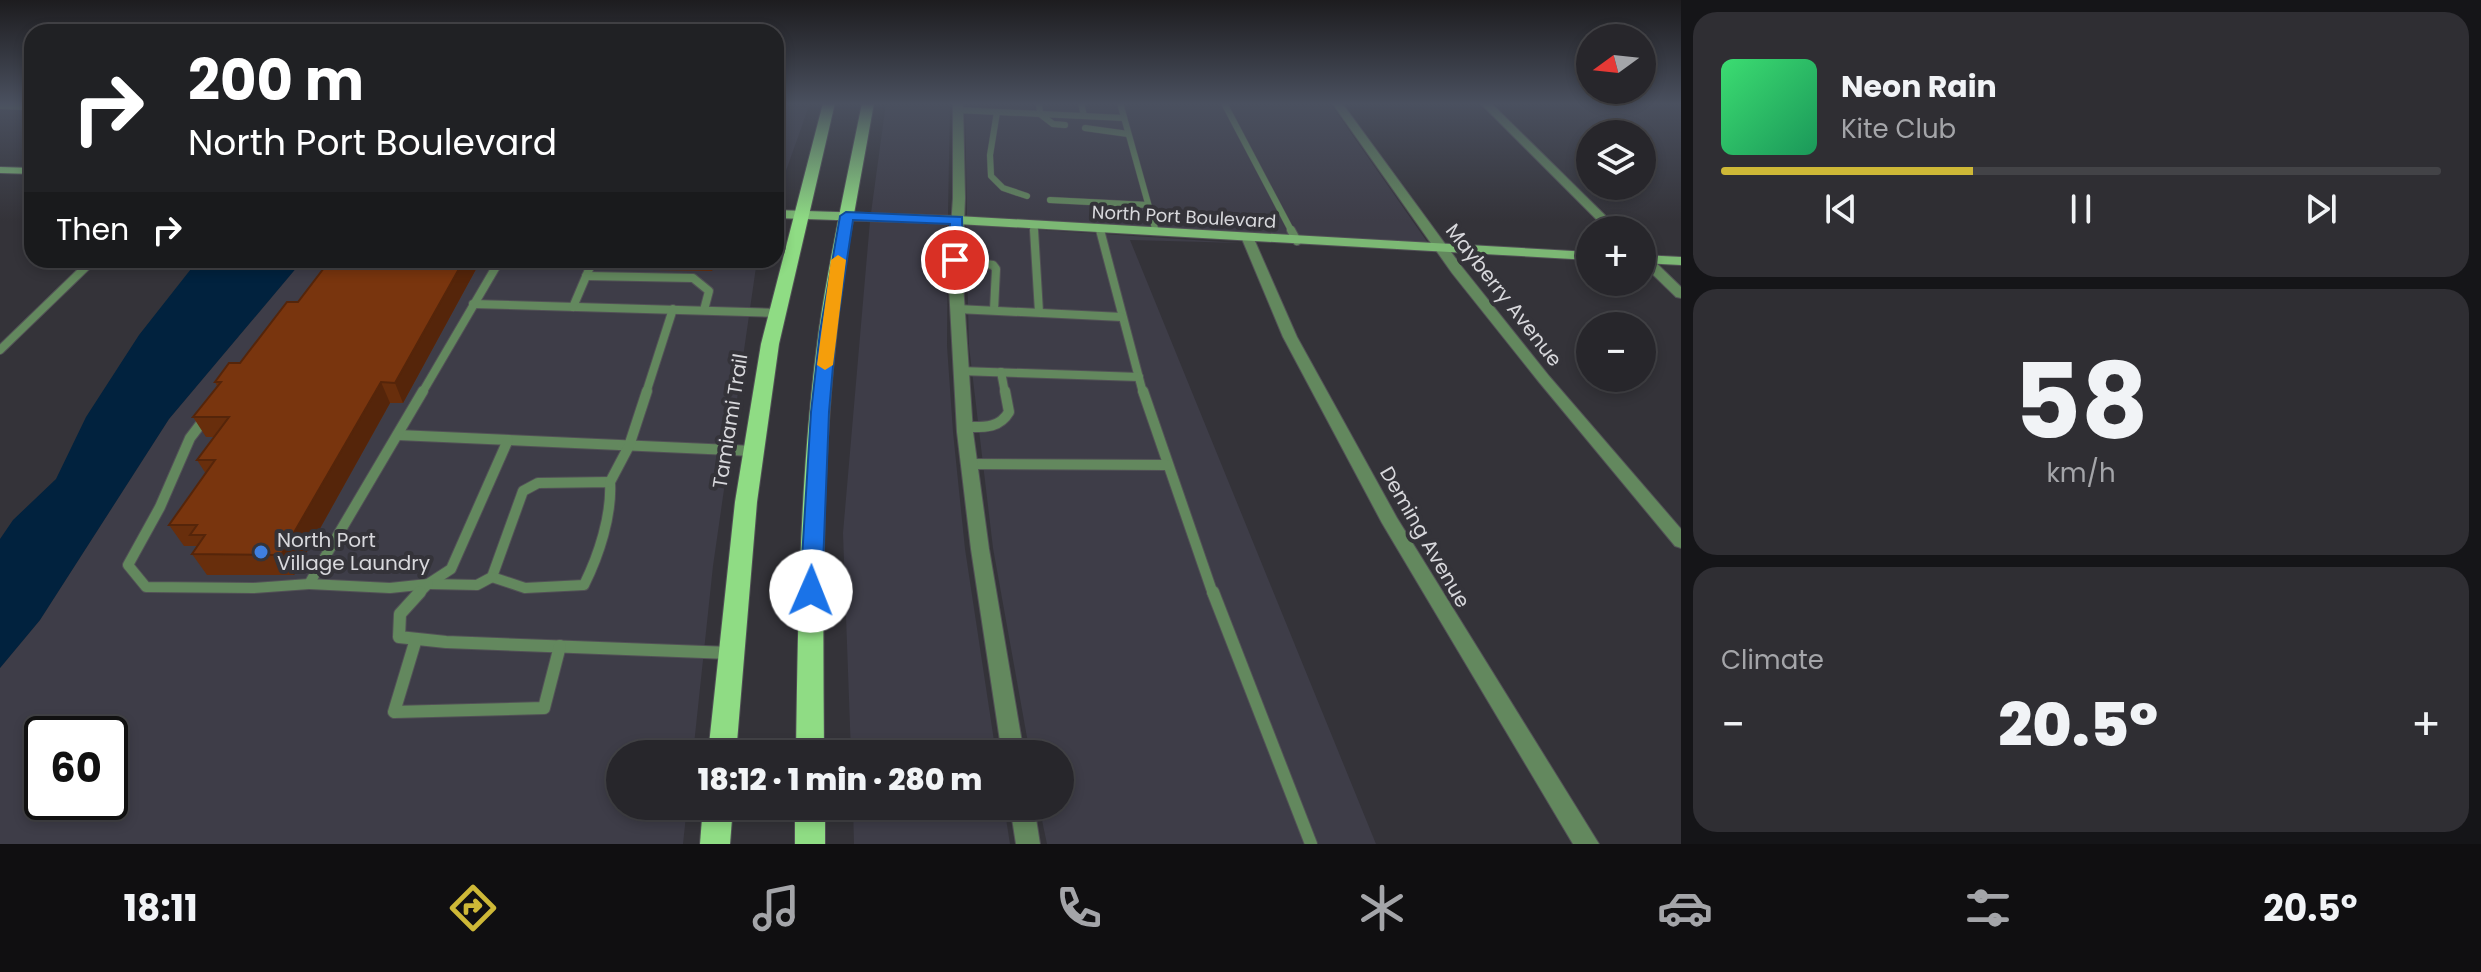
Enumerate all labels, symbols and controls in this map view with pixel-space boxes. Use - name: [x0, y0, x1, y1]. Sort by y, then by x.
- north arrow: [1576, 24, 1656, 104]
- map controls: [1576, 24, 1656, 392]
- text: 200 m: [188, 41, 364, 120]
- icon: right: [56, 56, 160, 160]
- text: Neon Rain: [1841, 65, 1997, 108]
- text: Kite Club: [1841, 111, 1956, 147]
- text: North Port Boulevard: [188, 117, 557, 168]
- button: layers: [1576, 120, 1656, 200]
- icon: previous: [1819, 187, 1863, 231]
- icon: pause: [2059, 187, 2103, 231]
- icon: next: [2299, 187, 2343, 231]
- street label: North Port Boulevard: [1091, 199, 1277, 234]
- text: Then: [56, 208, 129, 251]
- icon: right: [145, 208, 189, 252]
- button: +: [1576, 216, 1656, 296]
- street label: Mayberry Avenue: [1439, 218, 1569, 372]
- pin: [921, 226, 989, 294]
- icon: arrive: [933, 238, 977, 282]
- button: −: [1576, 312, 1656, 392]
- text: 58: [2014, 329, 2149, 474]
- street label: Tamiami Trail: [706, 352, 754, 490]
- text: km/h: [2046, 455, 2116, 491]
- street label: Deming Avenue: [1373, 461, 1477, 613]
- place label: North Port Village Laundry: [277, 526, 430, 577]
- marker: North Port Village Laundry: [252, 543, 270, 561]
- position arrow: [769, 549, 853, 633]
- text: Climate: [1721, 642, 1824, 678]
- text: 20.5°: [1998, 683, 2158, 767]
- text: −: [1721, 694, 1745, 755]
- text: +: [2411, 694, 2441, 755]
- speed limit sign: 60: [24, 716, 128, 820]
- text: 18:12 · 1 min · 280 m: [698, 758, 982, 801]
- icon: directions: [445, 880, 501, 936]
- icon: music: [748, 880, 804, 936]
- icon: phone: [1051, 880, 1107, 936]
- icon: climate: [1354, 880, 1410, 936]
- icon: car: [1657, 880, 1713, 936]
- icon: filters: [1960, 880, 2016, 936]
- text: 18:11: [124, 883, 198, 934]
- text: 20.5°: [2263, 883, 2357, 934]

